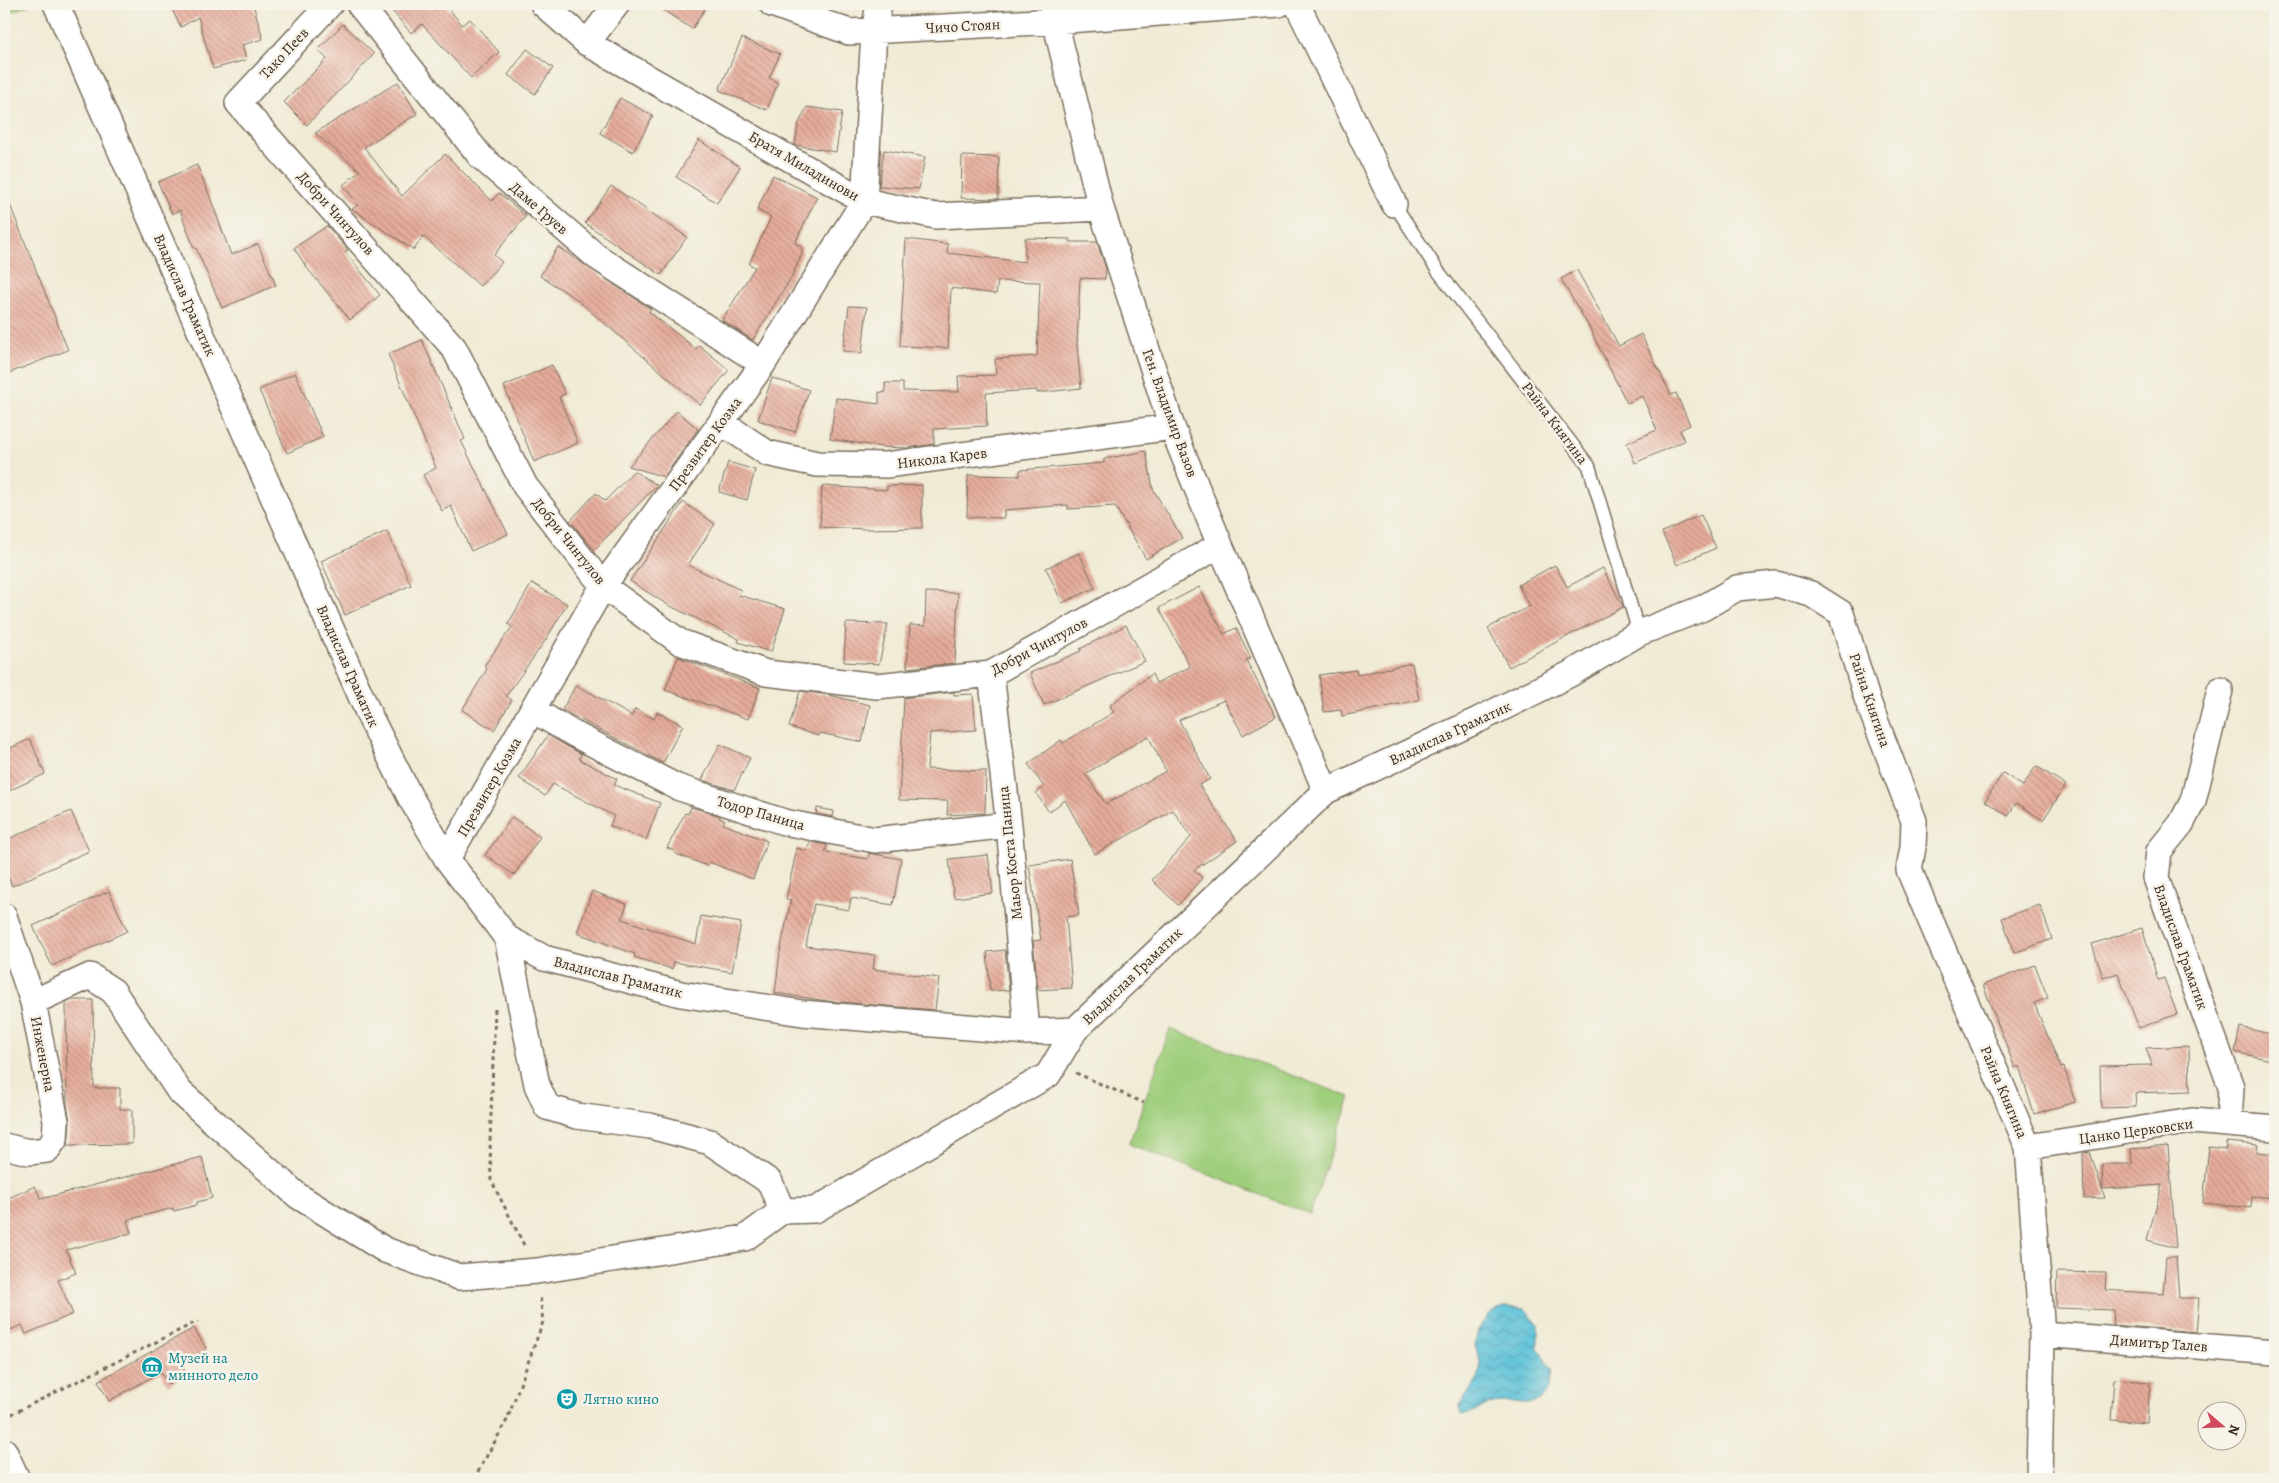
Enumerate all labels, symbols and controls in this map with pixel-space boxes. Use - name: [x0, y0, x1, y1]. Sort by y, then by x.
- street label: Чичо Стоян: [925, 14, 1001, 38]
- street label: Тако Пеев: [255, 23, 313, 83]
- street label: Братя Миладинови: [745, 126, 863, 206]
- street label: Добри Чинтулов: [293, 167, 379, 259]
- street label: Даме Груев: [506, 177, 572, 239]
- street label: Владислав Граматик: [149, 231, 221, 360]
- street label: Ген. Владимир Вазов: [1137, 346, 1203, 480]
- street label: Райна Княгина: [1517, 378, 1593, 468]
- street label: Презвитер Козма: [664, 393, 746, 495]
- street label: Никола Карев: [896, 443, 988, 473]
- street label: Добри Чинтулов: [528, 493, 610, 589]
- street label: Владислав Граматик: [312, 602, 384, 731]
- street label: Добри Чинтулов: [987, 612, 1091, 680]
- street label: Райна Княгина: [1845, 650, 1896, 750]
- street label: Владислав Граматик: [1386, 696, 1514, 770]
- street label: Презвитер Козма: [452, 733, 526, 841]
- street label: Маьор Коста Паница: [993, 785, 1027, 921]
- street label: Тодор Паница: [715, 791, 807, 835]
- street label: Владислав Граматик: [2149, 881, 2213, 1013]
- street label: Владислав Граматик: [1077, 923, 1187, 1029]
- street label: Владислав Граматик: [551, 951, 685, 1003]
- street label: Инженерна: [26, 1014, 60, 1094]
- street label: Райна Княгина: [1976, 1043, 2032, 1141]
- street label: Цанко Церковски: [2078, 1113, 2195, 1149]
- street label: Димитър Талев: [2109, 1330, 2209, 1356]
- place label: Музей на минното дело: [168, 1348, 258, 1385]
- museum icon: Музей на минното дело: [140, 1355, 164, 1379]
- theatre icon: Лятно кино: [555, 1387, 579, 1411]
- place label: Лятно кино: [583, 1389, 659, 1409]
- north arrow: [2196, 1400, 2246, 1450]
- text: N: [2223, 1422, 2244, 1438]

